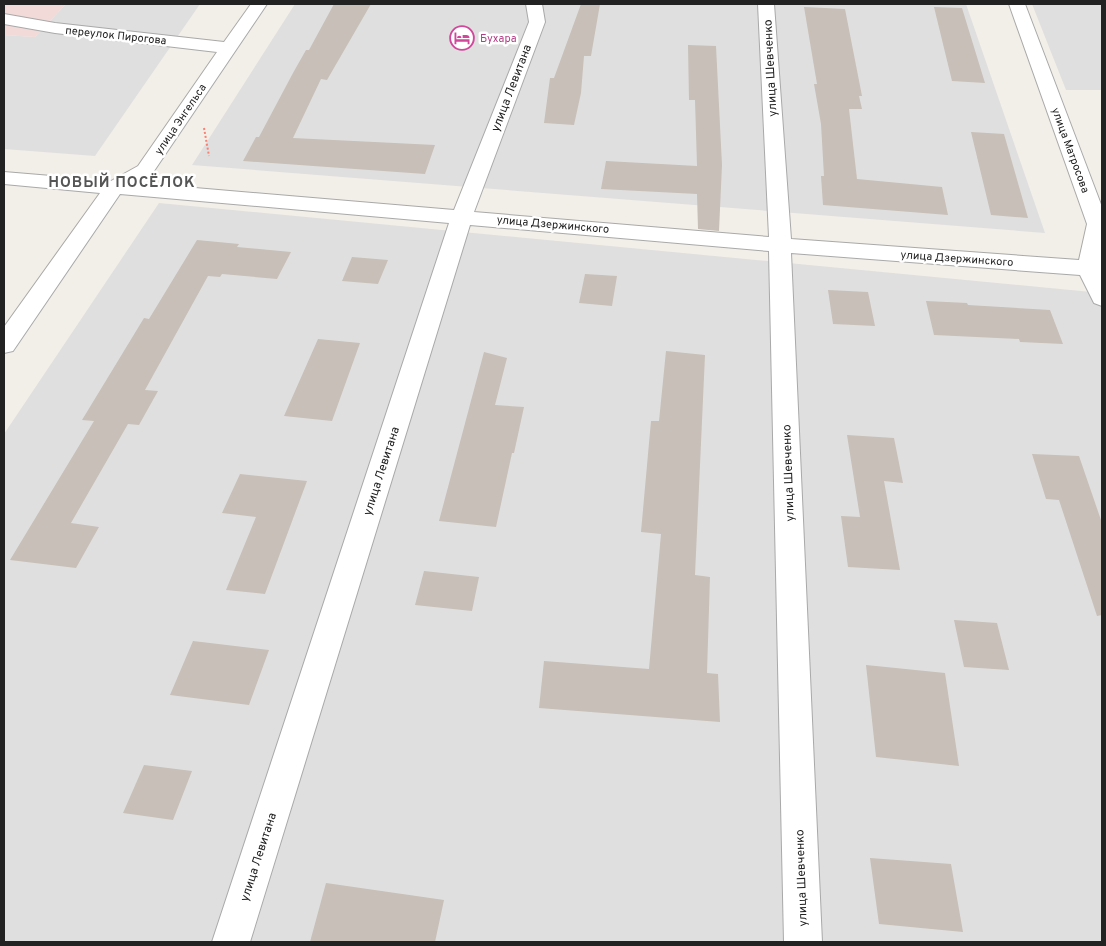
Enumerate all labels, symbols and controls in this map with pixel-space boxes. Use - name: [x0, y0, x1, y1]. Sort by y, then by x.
- street label: улица Шевченко: [760, 19, 782, 117]
- street label: переулок Пирогова: [65, 24, 167, 48]
- hotel icon: Бухара: [449, 25, 475, 51]
- place label: Бухара: [480, 32, 517, 46]
- street label: улица Левитана: [488, 42, 536, 134]
- street label: улица Энгельса: [152, 81, 210, 158]
- street label: улица Матросова: [1048, 106, 1092, 195]
- district label: НОВЫЙ ПОСЁЛОК: [48, 172, 196, 193]
- street label: улица Дзержинского: [496, 213, 610, 237]
- street label: улица Дзержинского: [900, 248, 1014, 270]
- street label: улица Шевченко: [779, 424, 799, 522]
- street label: улица Левитана: [360, 425, 404, 518]
- street label: улица Левитана: [237, 811, 281, 904]
- street label: улица Шевченко: [792, 829, 812, 927]

